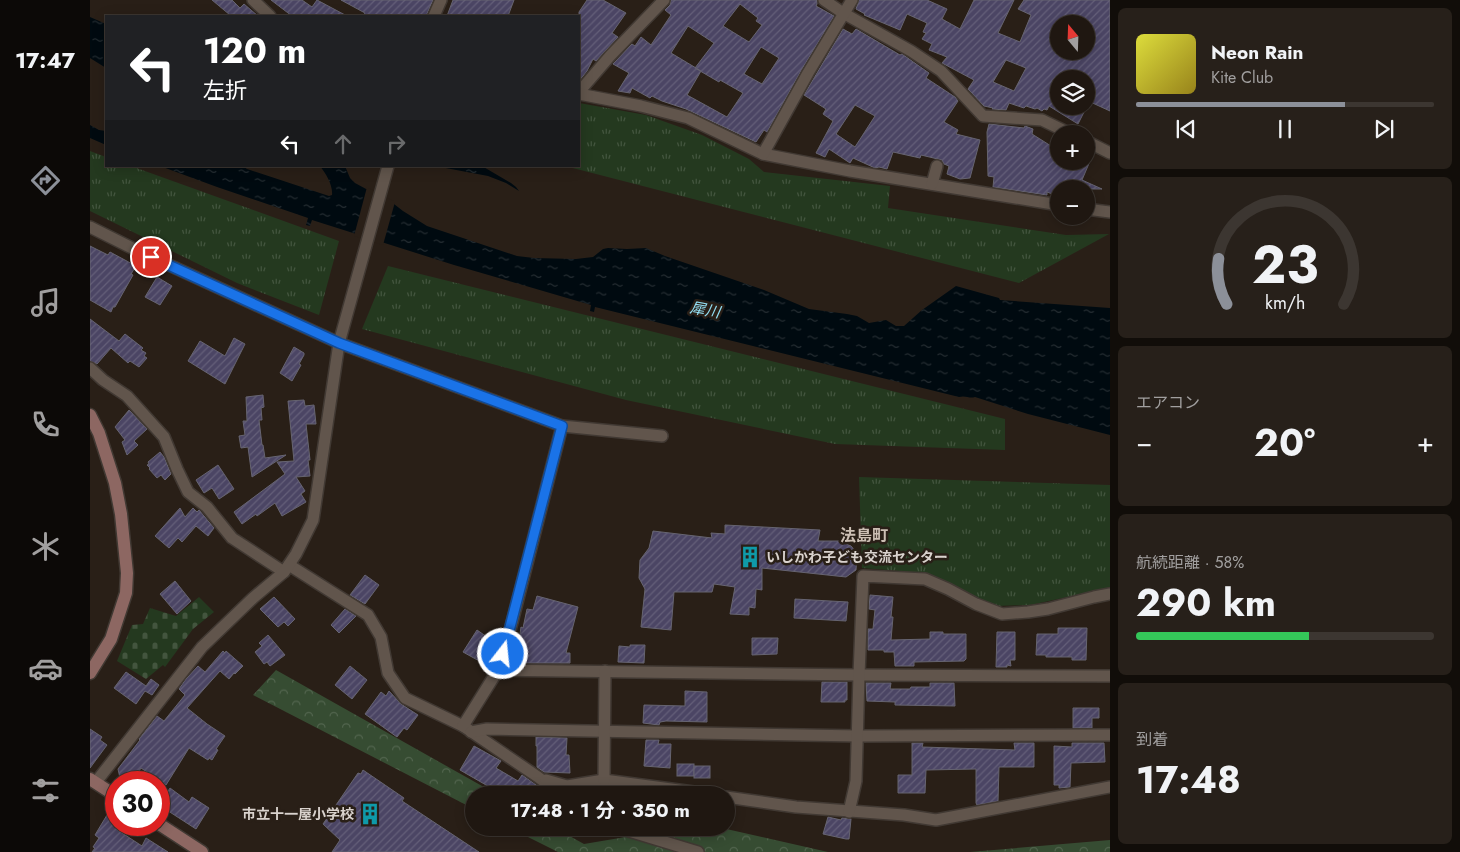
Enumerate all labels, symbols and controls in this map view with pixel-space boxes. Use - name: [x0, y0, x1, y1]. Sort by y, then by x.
- north arrow: [1050, 15, 1095, 60]
- map controls: [1050, 15, 1095, 225]
- text: 120 m: [203, 26, 306, 76]
- icon: left: [120, 35, 185, 100]
- text: Neon Rain: [1211, 39, 1304, 66]
- text: 17:47: [15, 44, 75, 76]
- text: Kite Club: [1211, 66, 1273, 89]
- button: layers: [1050, 70, 1095, 115]
- text: 左折: [203, 74, 247, 106]
- icon: previous: [1172, 115, 1200, 143]
- icon: pause: [1271, 115, 1299, 143]
- icon: next: [1370, 115, 1398, 143]
- button: +: [1050, 125, 1095, 170]
- icon: left: [276, 130, 304, 158]
- icon: ahead: [329, 130, 357, 158]
- icon: right: [382, 130, 410, 158]
- icon: directions: [28, 163, 63, 198]
- button: −: [1050, 180, 1095, 225]
- text: 23: [1252, 227, 1318, 303]
- pin: [130, 236, 172, 278]
- icon: arrive: [137, 243, 165, 271]
- icon: music: [28, 285, 63, 320]
- text: km/h: [1265, 290, 1305, 316]
- water label: 犀川: [688, 297, 724, 324]
- text: エアコン: [1136, 391, 1200, 414]
- icon: phone: [28, 407, 63, 442]
- text: 20°: [1254, 415, 1315, 470]
- text: −: [1136, 422, 1153, 463]
- text: +: [1417, 422, 1434, 463]
- district label: 法島町: [840, 524, 888, 547]
- icon: climate: [28, 529, 63, 564]
- building icon: いしかわ子ども交流センター: [737, 544, 763, 570]
- place label: いしかわ子ども交流センター: [766, 547, 948, 567]
- text: 航続距離 · 58%: [1136, 551, 1244, 574]
- text: 290 km: [1136, 575, 1276, 630]
- position arrow: [476, 627, 528, 679]
- icon: car: [28, 651, 63, 686]
- text: 到着: [1136, 728, 1168, 751]
- text: 17:48: [1136, 752, 1241, 807]
- speed limit sign: 30: [105, 771, 170, 836]
- icon: filters: [28, 773, 63, 808]
- text: 17:48 · 1 分 · 350 m: [510, 797, 690, 824]
- building icon: 市立十一屋小学校: [357, 801, 383, 827]
- place label: 市立十一屋小学校: [242, 804, 354, 824]

